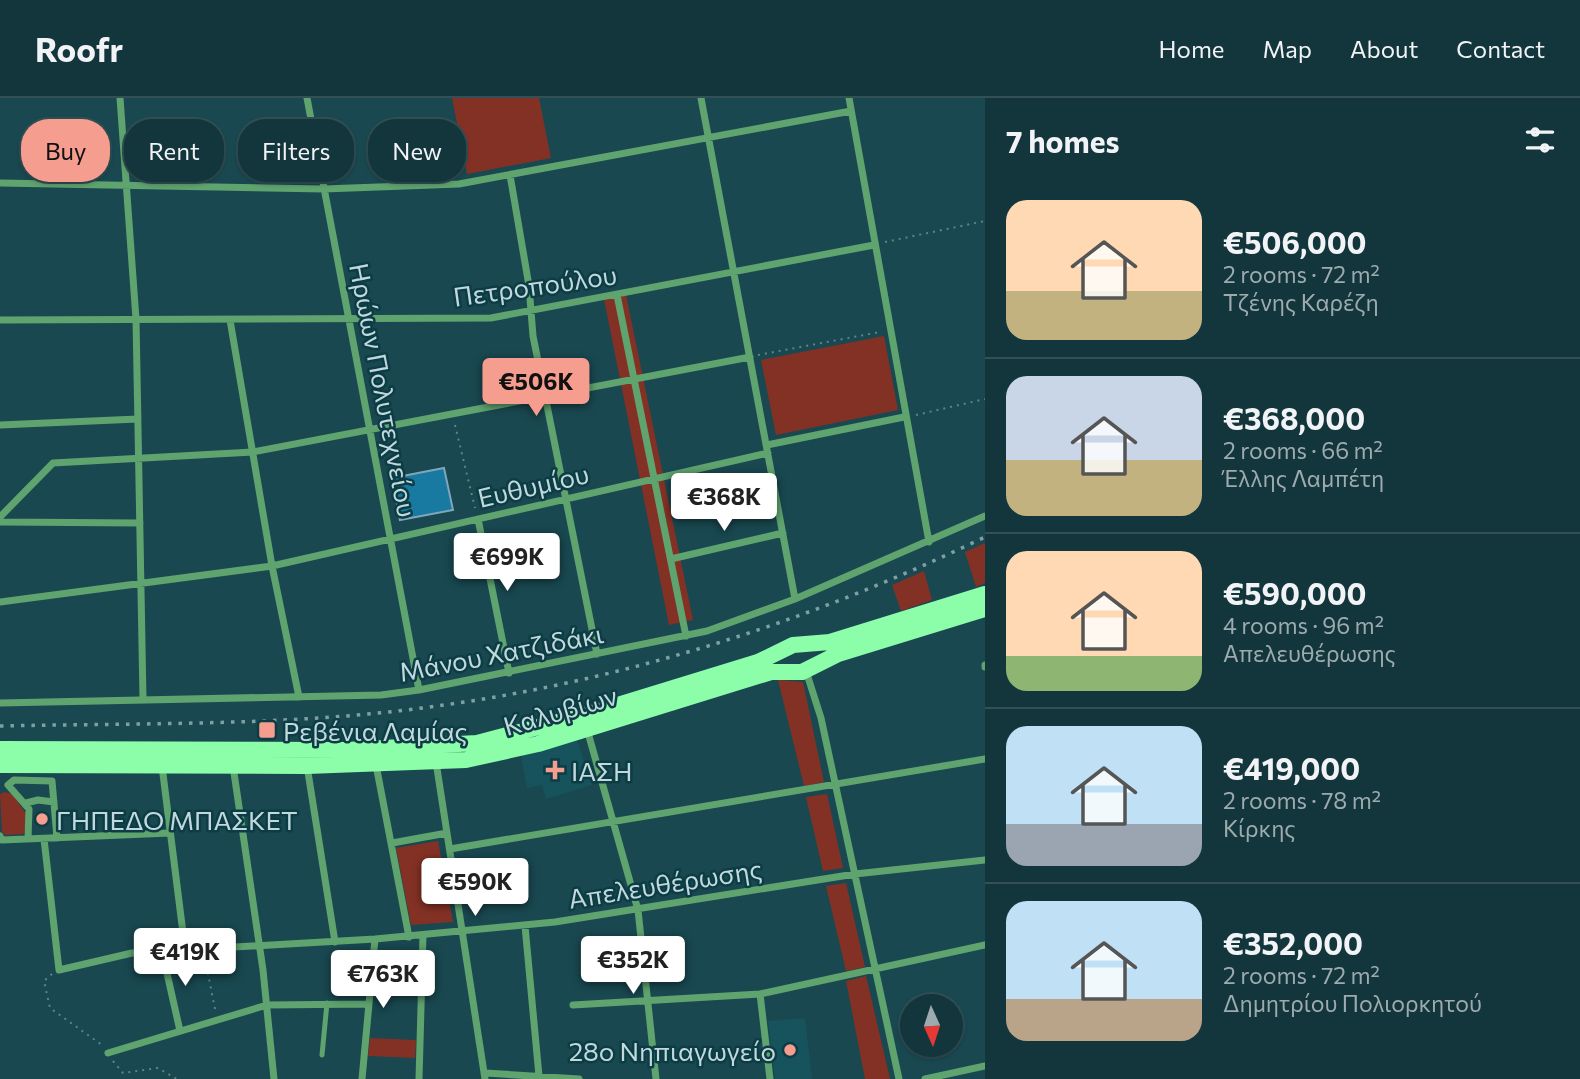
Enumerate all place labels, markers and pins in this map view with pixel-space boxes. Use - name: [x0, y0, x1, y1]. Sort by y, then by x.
- pin: €506K: [487, 358, 585, 418]
- pin: €368K: [675, 474, 773, 533]
- pin: €699K: [458, 533, 556, 593]
- place label: Ρεβένια Λαμίας: [283, 715, 467, 746]
- marker: Ρεβένια Λαμίας: [257, 720, 277, 740]
- place label: ΙΑΣΗ: [571, 755, 632, 786]
- marker: ΙΑΣΗ: [545, 760, 565, 780]
- place label: ΓΗΠΕΔΟ ΜΠΑΣΚΕΤ: [56, 804, 298, 835]
- marker: ΓΗΠΕΔΟ ΜΠΑΣΚΕΤ: [34, 811, 50, 827]
- pin: €590K: [426, 858, 524, 918]
- pin: €419K: [136, 928, 234, 988]
- pin: €352K: [584, 936, 682, 996]
- pin: €763K: [334, 950, 432, 1010]
- place label: 28ο Νηπιαγωγείο: [569, 1035, 776, 1066]
- marker: 28ο Νηπιαγωγείο: [782, 1042, 798, 1058]

